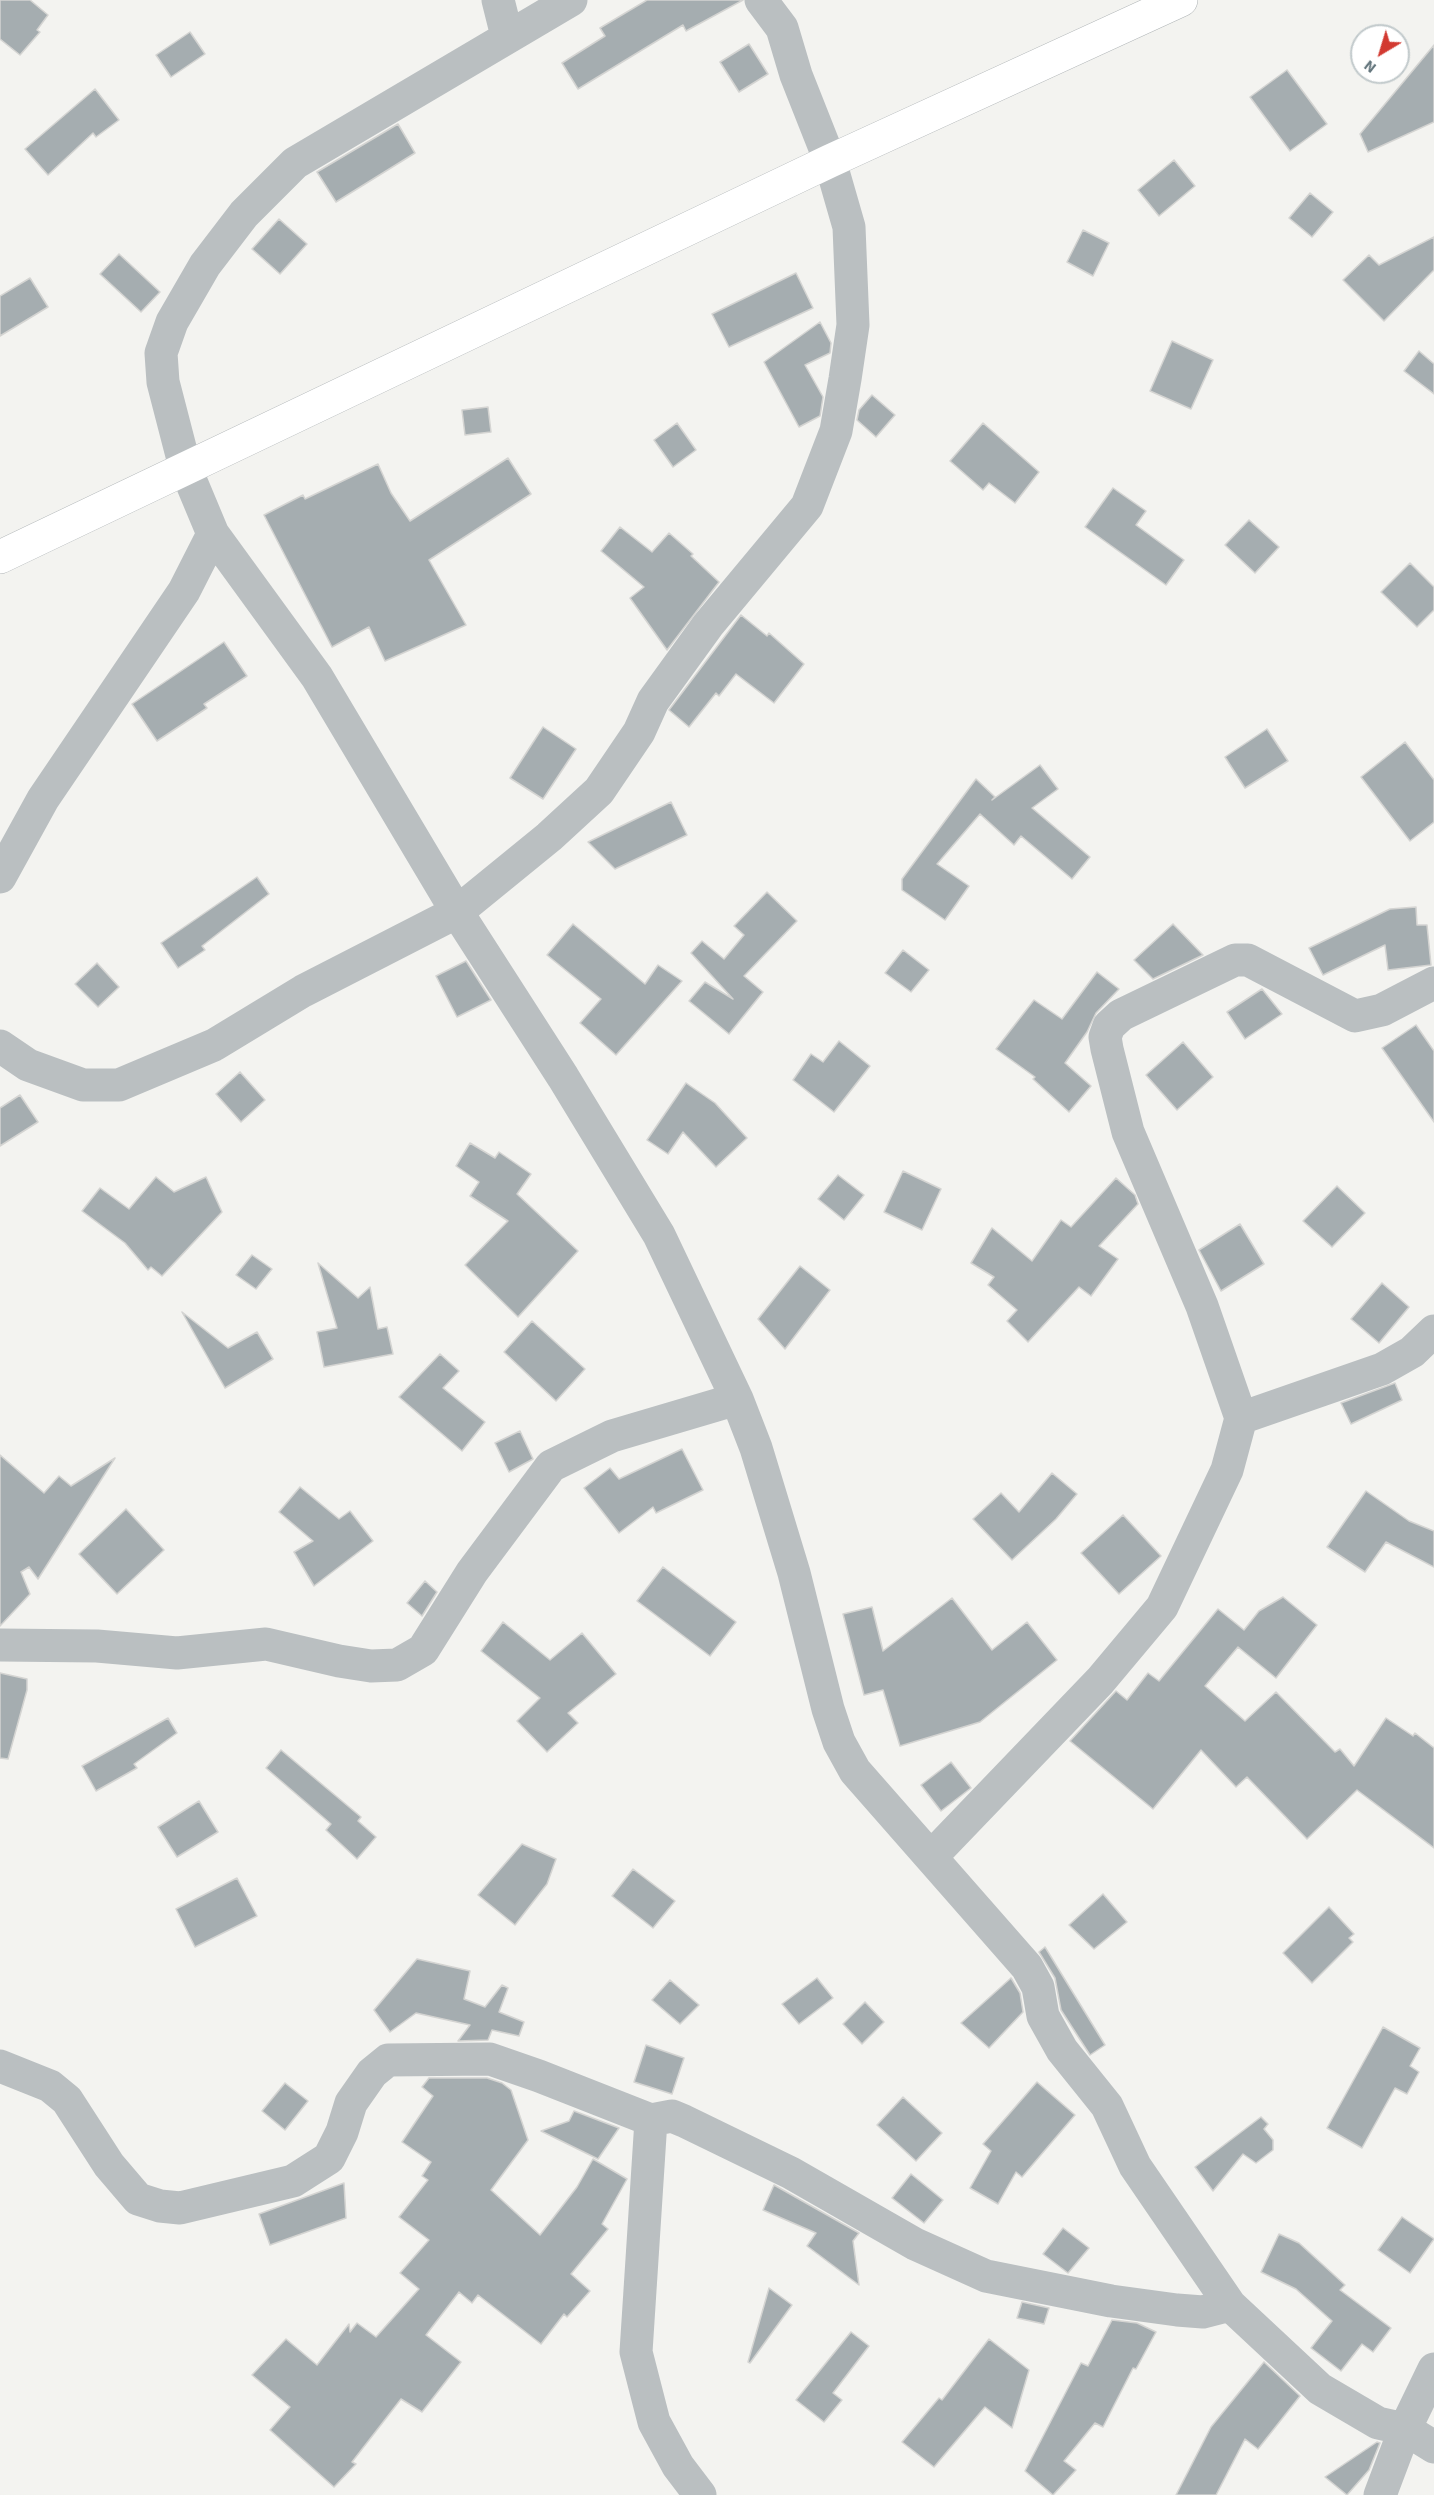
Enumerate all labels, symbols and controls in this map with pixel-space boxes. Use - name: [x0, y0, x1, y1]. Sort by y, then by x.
- north arrow: [1350, 24, 1410, 84]
- text: N: [1359, 55, 1381, 79]

